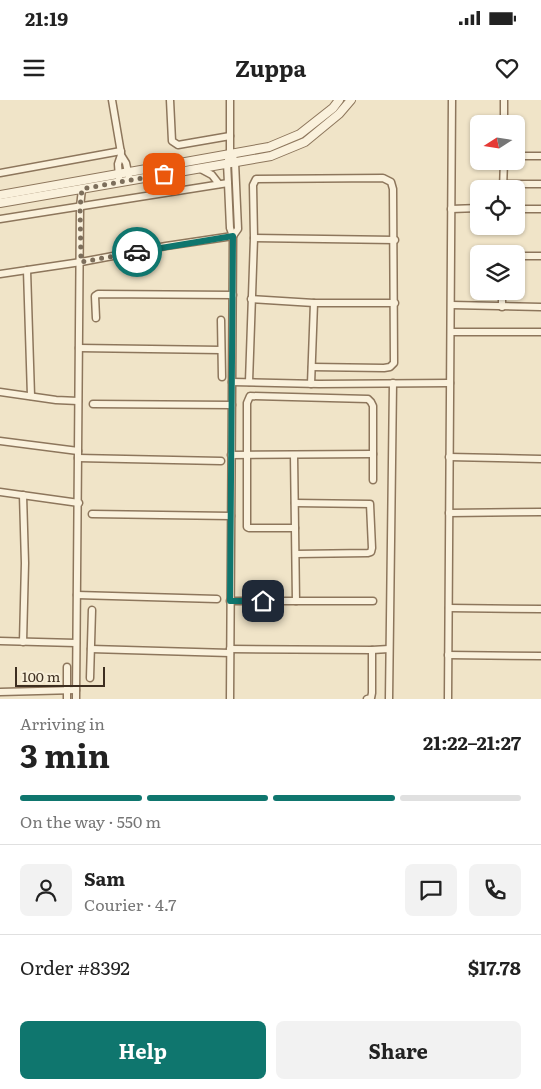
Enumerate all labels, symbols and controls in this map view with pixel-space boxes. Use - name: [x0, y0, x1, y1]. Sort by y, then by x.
- text: 21:19: [25, 4, 68, 32]
- text: Zuppa: [235, 51, 306, 84]
- icon: menu: [20, 54, 48, 82]
- icon: heart: [493, 54, 521, 82]
- north arrow: [470, 115, 525, 170]
- map controls: [470, 115, 525, 300]
- pin: [143, 153, 185, 195]
- icon: bag: [150, 160, 178, 188]
- button: locate: [470, 180, 525, 235]
- courier: [112, 227, 162, 277]
- icon: car: [123, 238, 151, 266]
- button: layers: [470, 245, 525, 300]
- pin: [242, 580, 284, 622]
- icon: home: [249, 587, 277, 615]
- scale bar: [15, 664, 105, 687]
- text: 100 m: [22, 666, 60, 686]
- text: Arriving in: [20, 711, 105, 735]
- text: 21:22–21:27: [423, 728, 521, 756]
- text: 3 min: [20, 730, 110, 778]
- text: On the way · 550 m: [20, 809, 161, 833]
- button: person: [20, 864, 72, 916]
- text: Sam: [84, 864, 125, 892]
- button: chat: [405, 864, 457, 916]
- button: phone: [469, 864, 521, 916]
- text: Courier · 4.7: [84, 892, 176, 916]
- text: Order #8392: [20, 953, 130, 981]
- text: $17.78: [468, 953, 521, 981]
- button: Help: [20, 1021, 266, 1079]
- button: Share: [276, 1021, 521, 1079]

